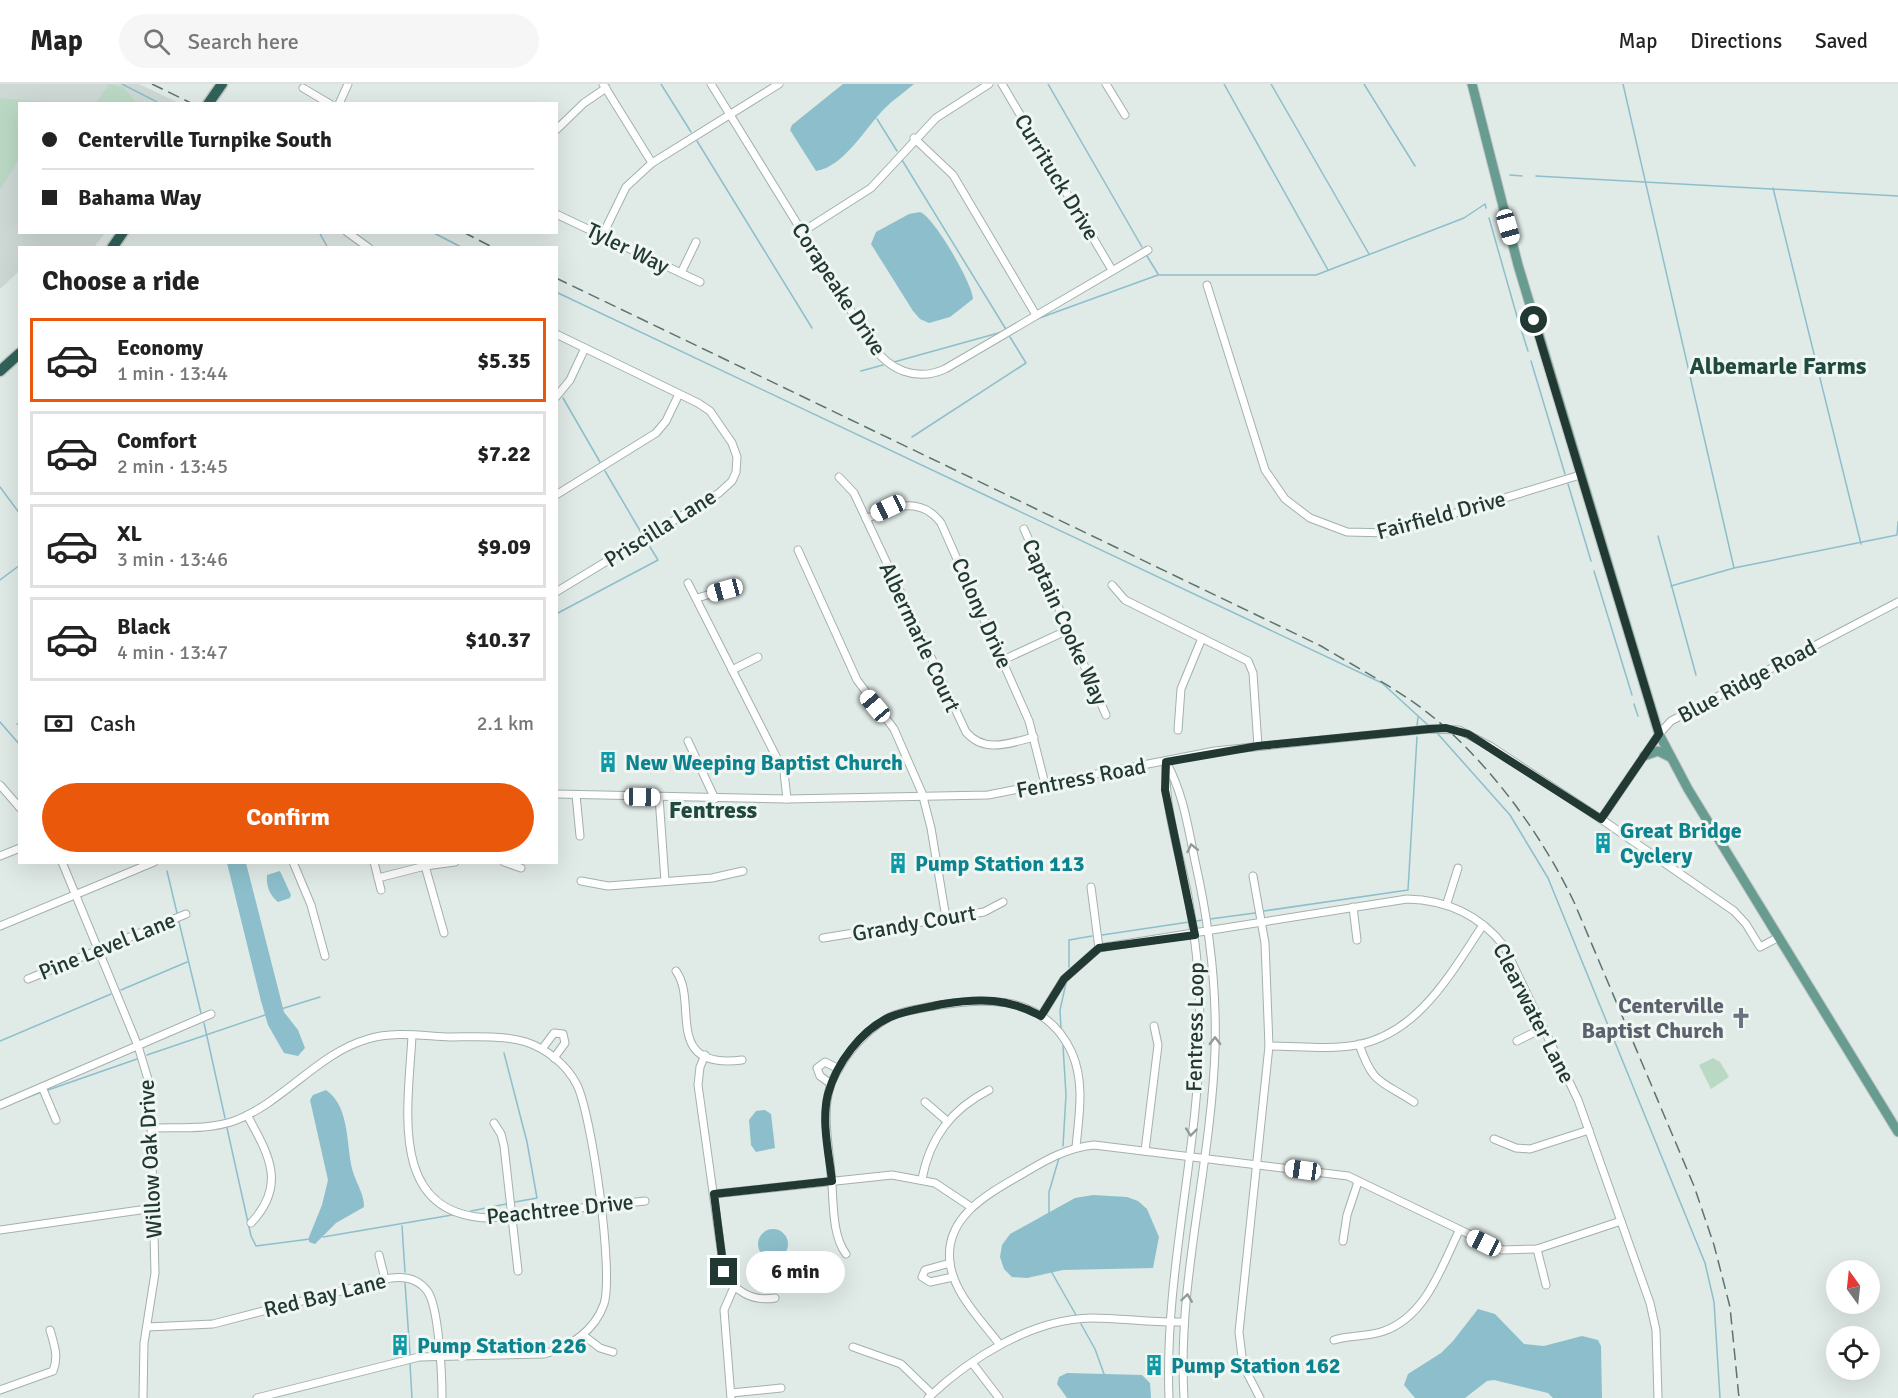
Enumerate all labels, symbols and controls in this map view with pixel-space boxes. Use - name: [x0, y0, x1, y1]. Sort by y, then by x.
- search box: [119, 14, 539, 68]
- text: Map: [30, 24, 83, 58]
- icon: search: [140, 25, 173, 58]
- text: Search here: [188, 28, 299, 55]
- text: Map: [1619, 28, 1657, 54]
- text: Directions: [1690, 28, 1782, 54]
- text: Saved: [1815, 28, 1868, 54]
- street label: Currituck Drive: [1009, 109, 1105, 245]
- text: Centerville Turnpike South: [78, 126, 332, 153]
- text: Bahama Way: [78, 184, 201, 211]
- car: [1494, 207, 1522, 247]
- street label: Tyler Way: [582, 216, 674, 280]
- street label: Corapeake Drive: [786, 217, 892, 361]
- text: Choose a ride: [42, 265, 200, 298]
- route start: [1520, 306, 1547, 333]
- icon: car: [45, 333, 99, 387]
- text: Economy: [117, 334, 203, 361]
- text: $5.35: [477, 347, 531, 374]
- district label: Albemarle Farms: [1690, 351, 1867, 381]
- text: 1 min · 13:44: [117, 361, 228, 386]
- icon: car: [45, 426, 99, 480]
- text: Comfort: [117, 427, 197, 454]
- text: $7.22: [477, 440, 531, 467]
- text: 2 min · 13:45: [117, 454, 228, 479]
- street label: Priscilla Lane: [599, 483, 721, 573]
- street label: Fairfield Drive: [1374, 485, 1508, 545]
- car: [868, 492, 908, 524]
- icon: car: [45, 519, 99, 573]
- text: XL: [117, 520, 142, 547]
- text: $9.09: [477, 533, 531, 560]
- street label: Captain Cooke Way: [1016, 535, 1114, 710]
- text: 3 min · 13:46: [117, 547, 228, 572]
- street label: Colony Drive: [946, 554, 1018, 672]
- street label: Albermarle Court: [874, 558, 967, 716]
- car: [705, 577, 745, 603]
- icon: car: [45, 612, 99, 666]
- text: Black: [117, 613, 171, 640]
- text: $10.37: [465, 626, 531, 653]
- street label: Blue Ridge Road: [1673, 633, 1821, 729]
- text: 4 min · 13:47: [117, 640, 228, 665]
- car: [857, 686, 893, 726]
- icon: cash: [42, 707, 75, 740]
- text: Cash: [90, 710, 136, 737]
- text: 2.1 km: [477, 711, 534, 736]
- place label: New Weeping Baptist Church: [625, 749, 903, 776]
- building icon: New Weeping Baptist Church: [596, 750, 620, 774]
- street label: Fentress Road: [1014, 752, 1148, 804]
- button: Confirm: [42, 783, 534, 852]
- car: [624, 788, 660, 806]
- district label: Fentress: [669, 795, 758, 825]
- place label: Great Bridge Cyclery: [1620, 817, 1742, 869]
- building icon: Great Bridge Cyclery: [1591, 831, 1615, 855]
- one-way arrow: [1187, 844, 1200, 854]
- place label: Pump Station 113: [915, 850, 1085, 877]
- building icon: Pump Station 113: [886, 851, 910, 875]
- street label: Grandy Court: [850, 899, 978, 947]
- street label: Pine Level Lane: [35, 906, 179, 986]
- street label: Clearwater Lane: [1487, 938, 1581, 1088]
- street label: Fentress Loop: [1180, 962, 1210, 1092]
- place label: Centerville Baptist Church: [1581, 992, 1724, 1044]
- church icon: Centerville Baptist Church: [1729, 1006, 1753, 1030]
- one-way arrow: [1209, 1037, 1221, 1046]
- street label: Willow Oak Drive: [132, 1079, 168, 1239]
- one-way arrow: [1185, 1127, 1198, 1136]
- car: [1284, 1159, 1322, 1181]
- street label: Peachtree Drive: [485, 1188, 635, 1230]
- car: [1464, 1227, 1504, 1259]
- callout: 6 min: [745, 1251, 844, 1293]
- route end: [710, 1258, 737, 1285]
- text: 6 min: [771, 1259, 820, 1284]
- north arrow: [1826, 1260, 1880, 1314]
- map controls: [1826, 1260, 1880, 1380]
- street label: Red Bay Lane: [261, 1267, 389, 1323]
- one-way arrow: [1180, 1293, 1193, 1303]
- button: locate: [1826, 1326, 1880, 1380]
- place label: Pump Station 226: [417, 1332, 587, 1359]
- building icon: Pump Station 226: [388, 1333, 412, 1357]
- place label: Pump Station 162: [1171, 1352, 1341, 1379]
- building icon: Pump Station 162: [1142, 1353, 1166, 1377]

